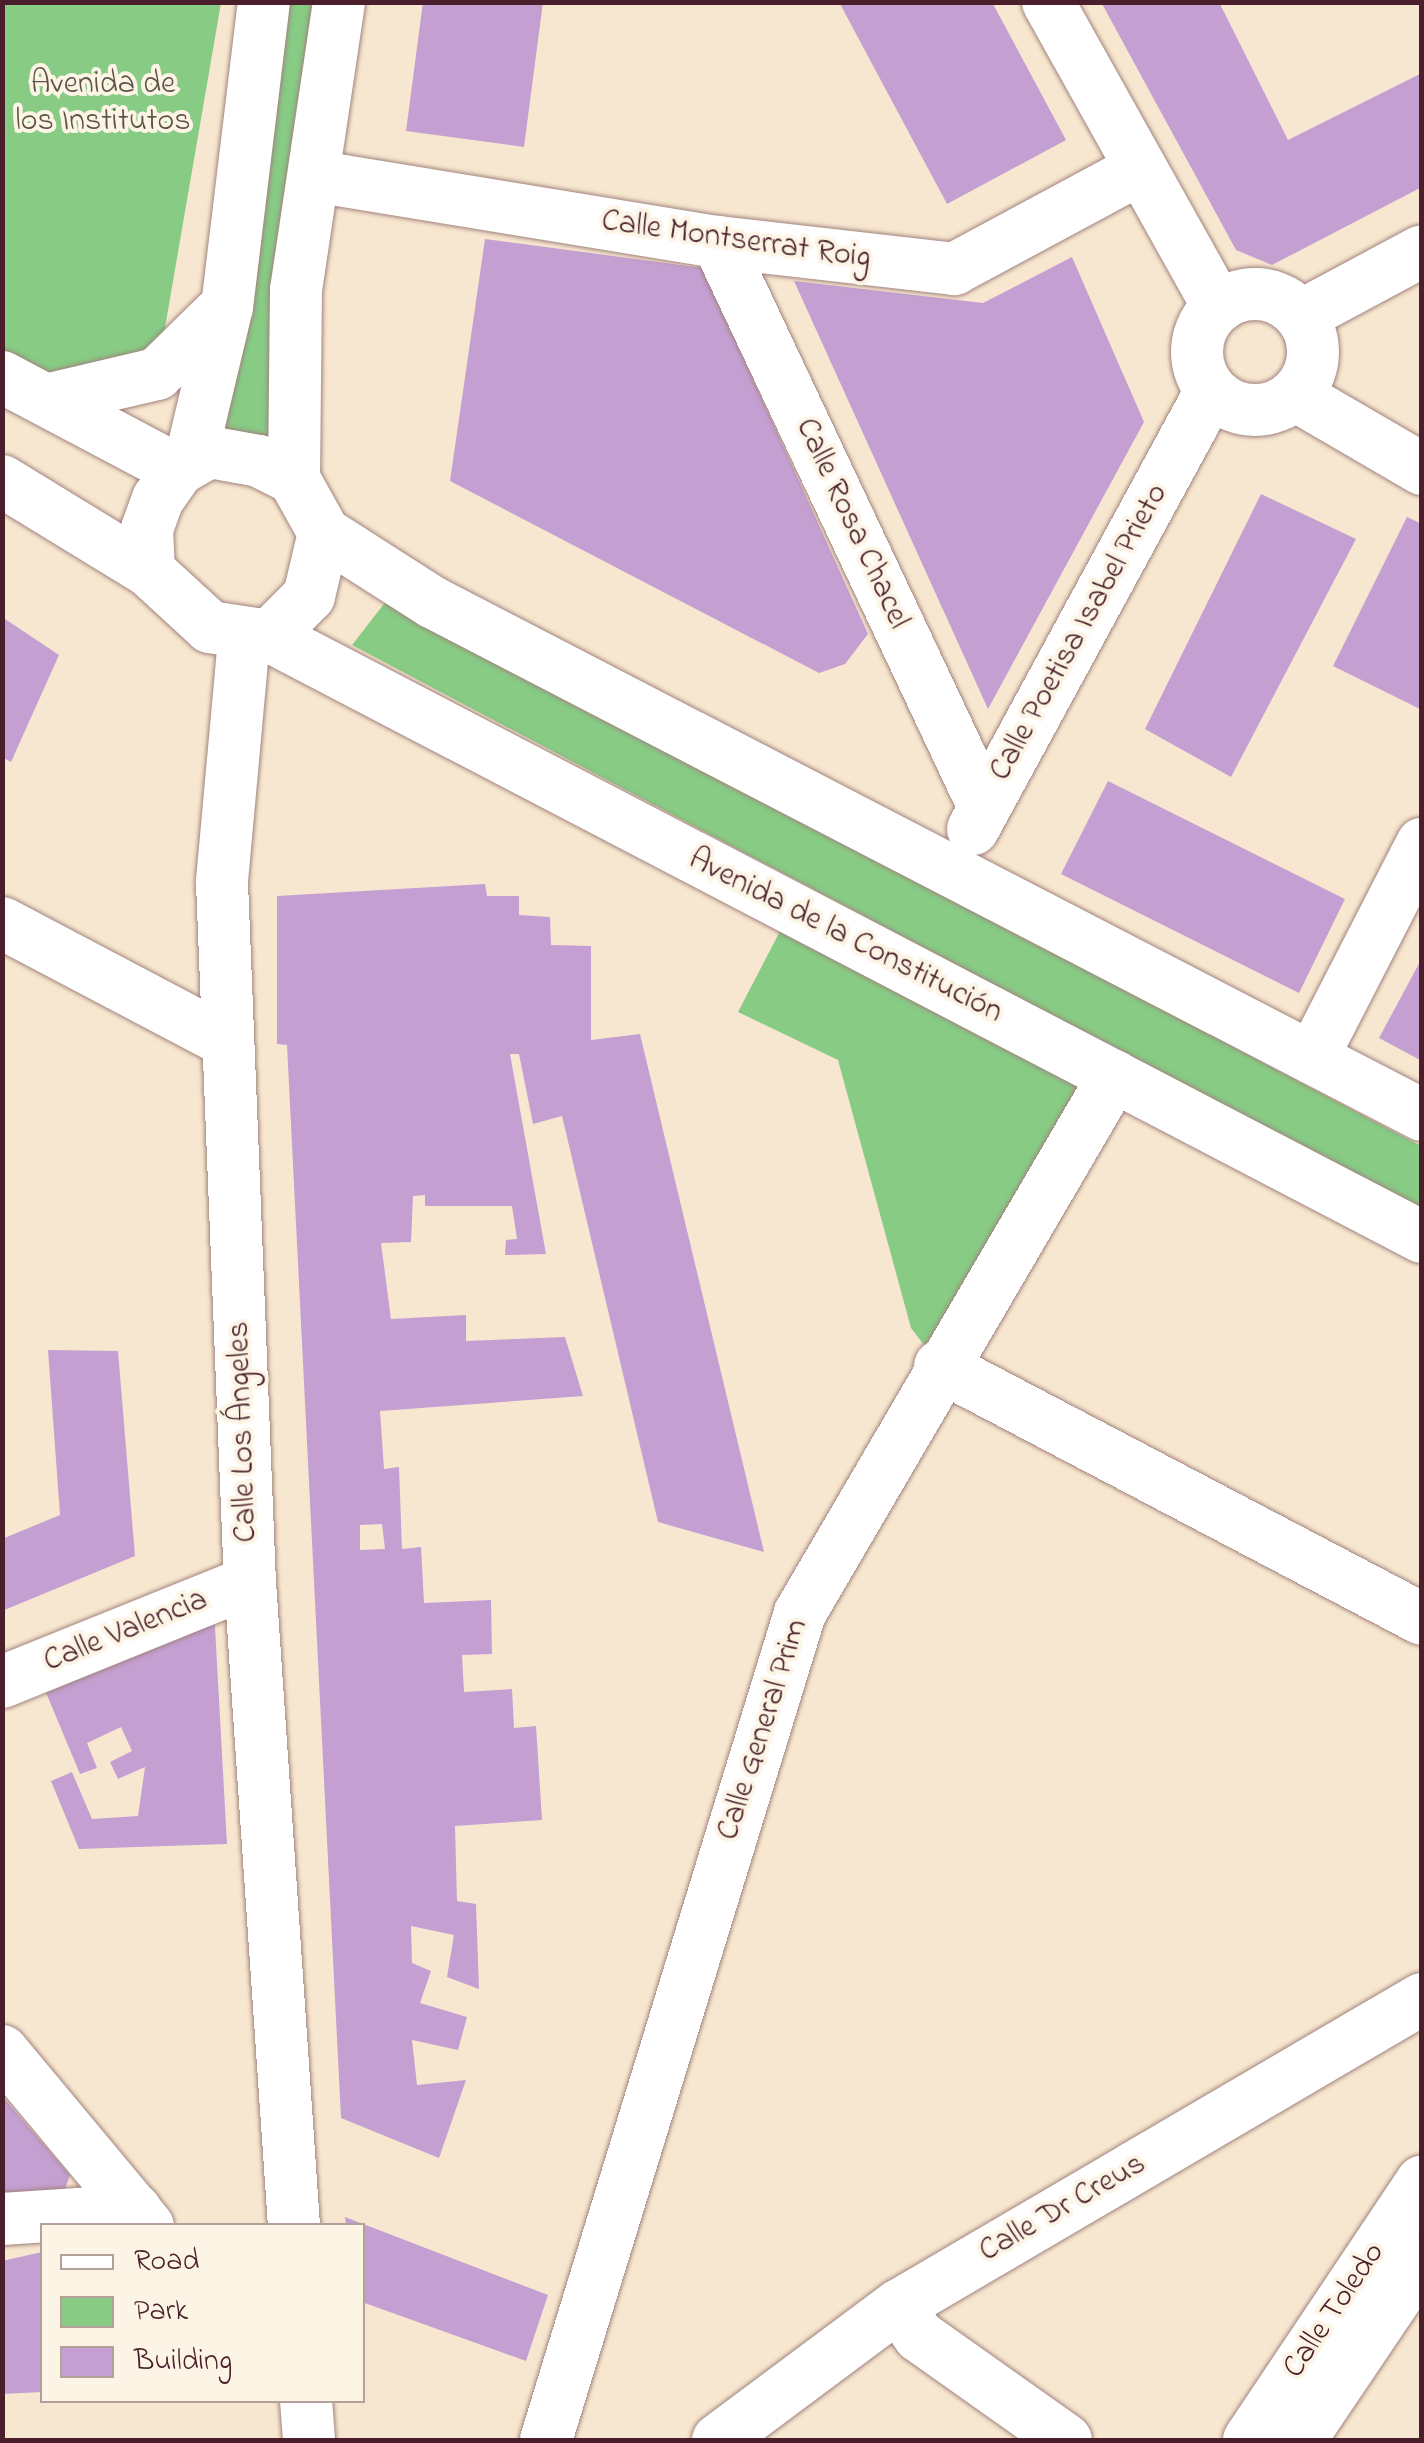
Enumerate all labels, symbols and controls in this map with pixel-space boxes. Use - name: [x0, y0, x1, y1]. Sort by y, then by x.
- park label: Avenida de los Institutos: [15, 67, 191, 142]
- street label: Calle Montserrat Roig: [599, 203, 873, 279]
- street label: Calle Rosa Chacel: [785, 413, 917, 635]
- street label: Calle Poetisa Isabel Prieto: [982, 478, 1178, 788]
- street label: Avenida de la Constitución: [682, 841, 1008, 1033]
- street label: Calle Los Ángeles: [221, 1321, 267, 1543]
- street label: Calle Valencia: [39, 1582, 213, 1682]
- street label: Calle General Prim: [710, 1615, 818, 1845]
- street label: Calle Dr Creus: [973, 2146, 1153, 2272]
- legend: [40, 2223, 365, 2403]
- street label: Calle Toledo: [1276, 2236, 1394, 2386]
- text: Road: [134, 2240, 199, 2284]
- text: Park: [134, 2290, 188, 2334]
- text: Building: [134, 2340, 232, 2384]

